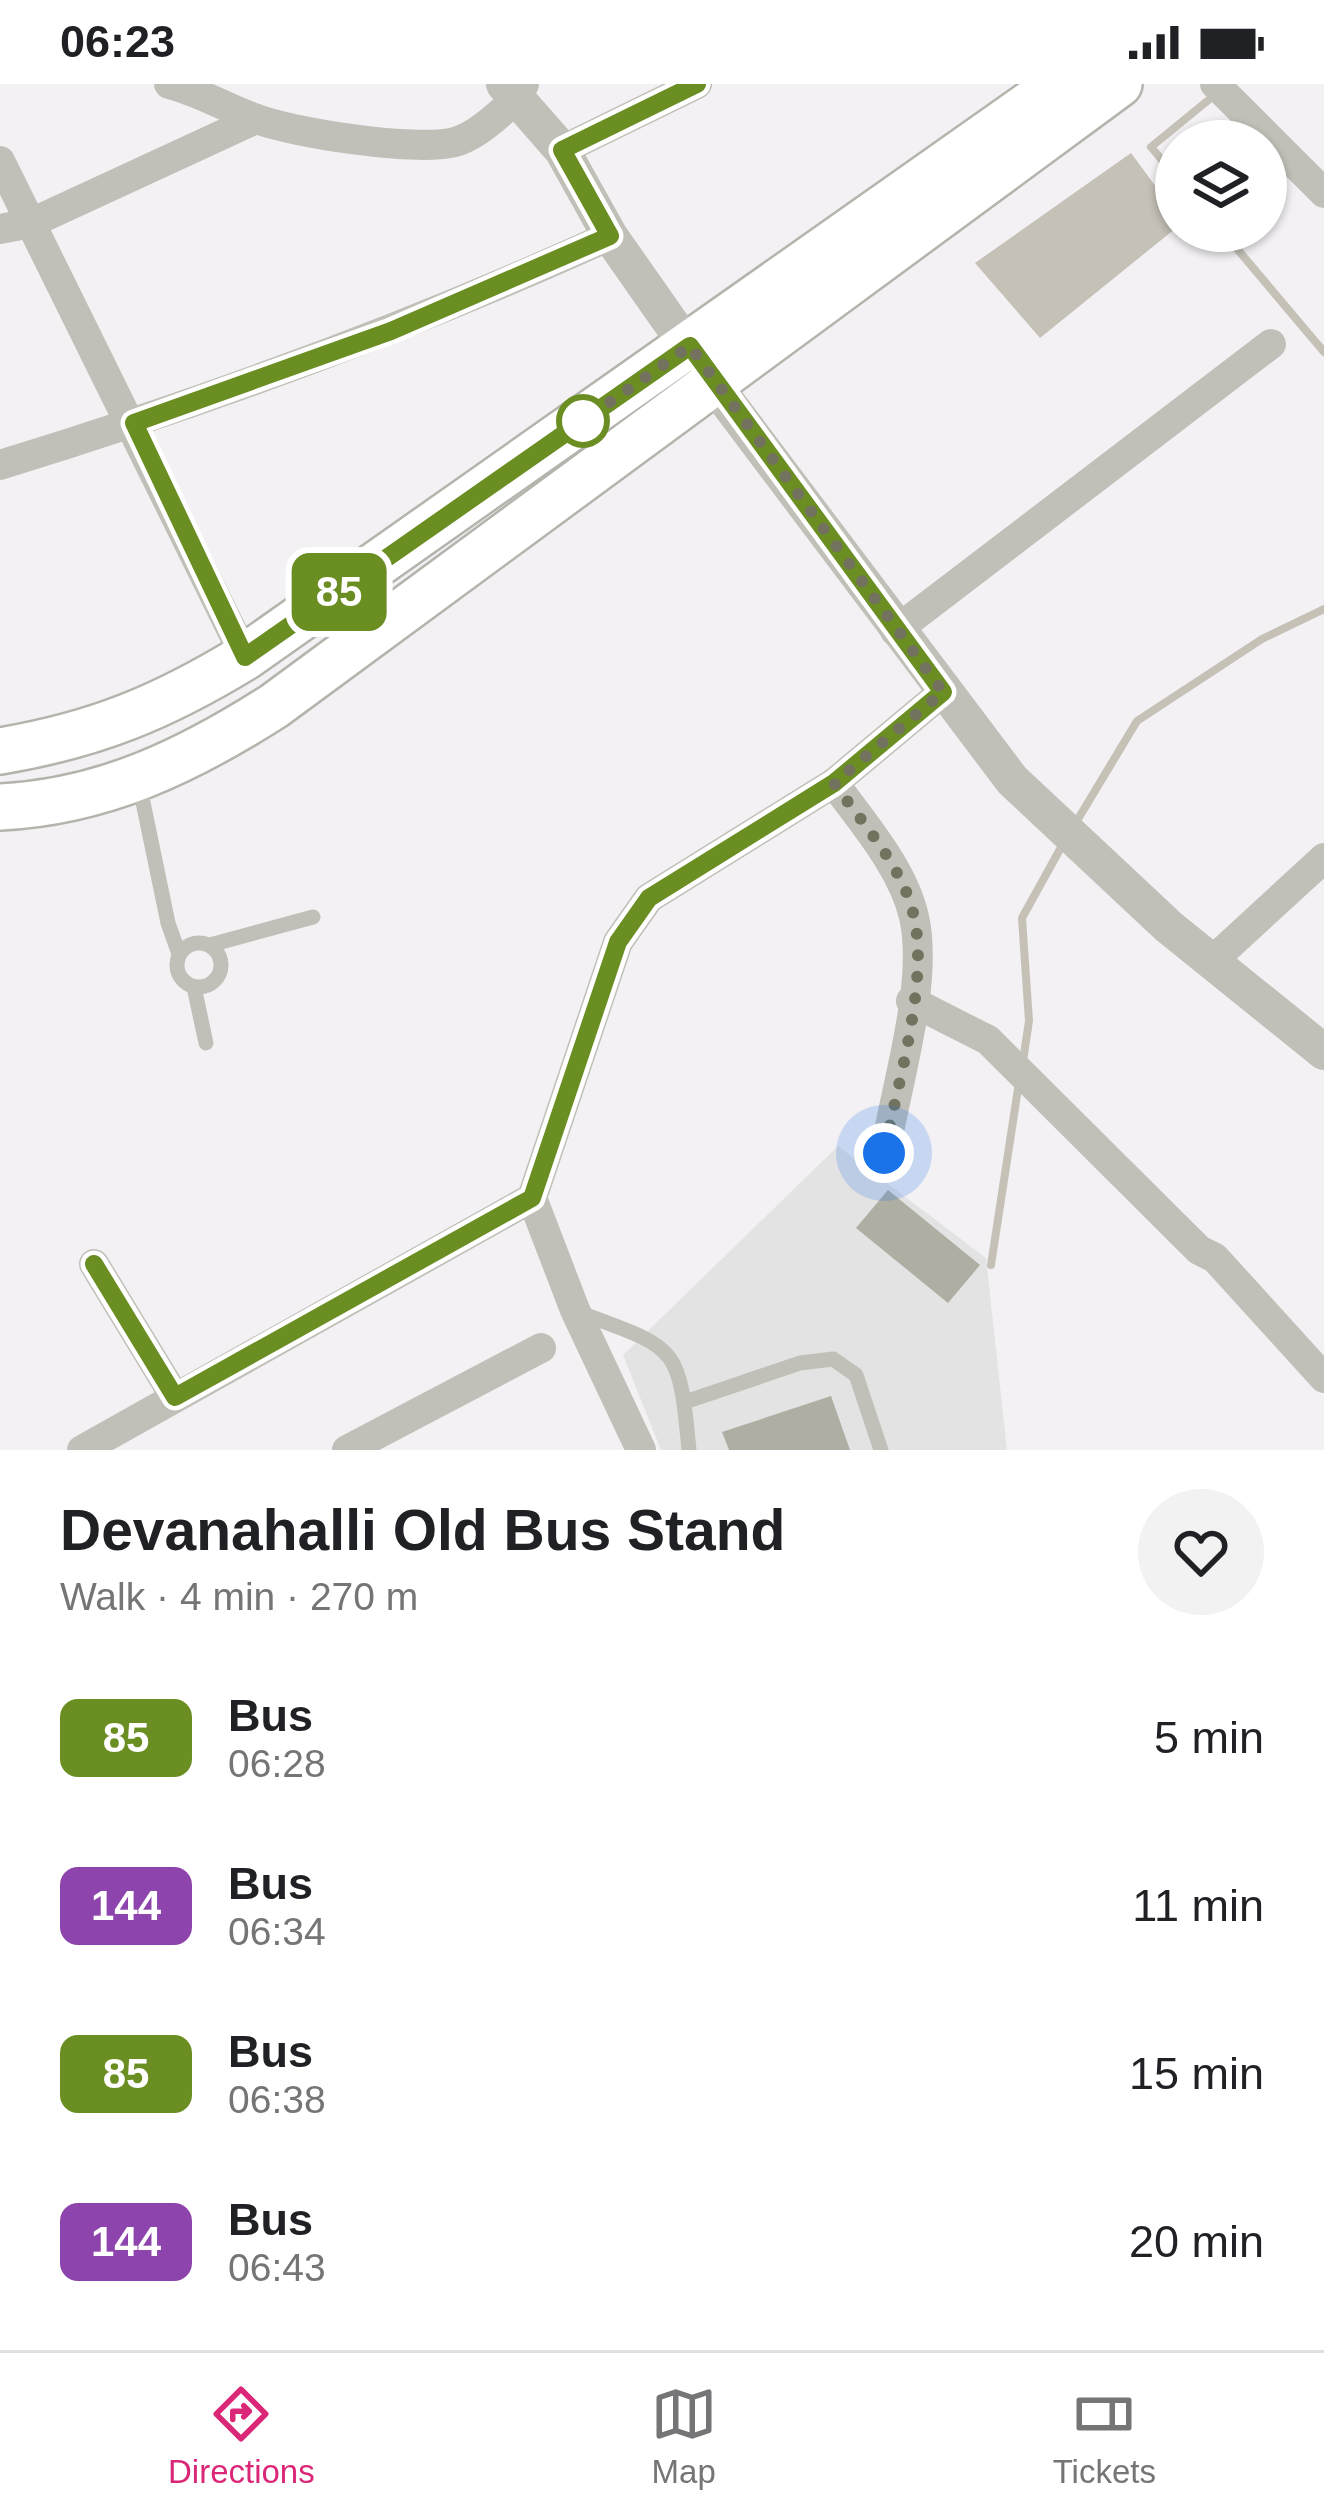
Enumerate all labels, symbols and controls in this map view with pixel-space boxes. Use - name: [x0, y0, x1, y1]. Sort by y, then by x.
- text: 06:23: [60, 16, 175, 67]
- map controls: [1155, 120, 1287, 252]
- button: layers: [1155, 120, 1287, 252]
- unlabelled marker: [558, 396, 608, 446]
- line badge: 85: [285, 553, 393, 631]
- text: 85: [316, 568, 362, 615]
- your location: [854, 1123, 914, 1183]
- button: heart: [1138, 1489, 1264, 1615]
- text: Devanahalli Old Bus Stand: [60, 1498, 785, 1562]
- text: Walk · 4 min · 270 m: [60, 1575, 418, 1618]
- text: Bus: [228, 1690, 313, 1741]
- text: 5 min: [1154, 1712, 1264, 1763]
- text: 85: [103, 1714, 149, 1761]
- text: 06:28: [228, 1742, 326, 1785]
- text: Bus: [228, 1858, 313, 1909]
- text: 11 min: [1132, 1880, 1264, 1931]
- text: 144: [91, 1882, 161, 1929]
- text: 06:34: [228, 1910, 326, 1953]
- text: Bus: [228, 2026, 313, 2077]
- text: 15 min: [1129, 2048, 1264, 2099]
- text: 85: [103, 2050, 149, 2097]
- text: 06:38: [228, 2078, 326, 2121]
- text: Bus: [228, 2194, 313, 2245]
- text: 20 min: [1129, 2216, 1264, 2267]
- text: 144: [91, 2218, 161, 2265]
- text: 06:43: [228, 2246, 326, 2289]
- tab: Directions: [168, 2381, 315, 2491]
- tab: Map: [651, 2381, 717, 2491]
- tab: Tickets: [1053, 2381, 1156, 2491]

